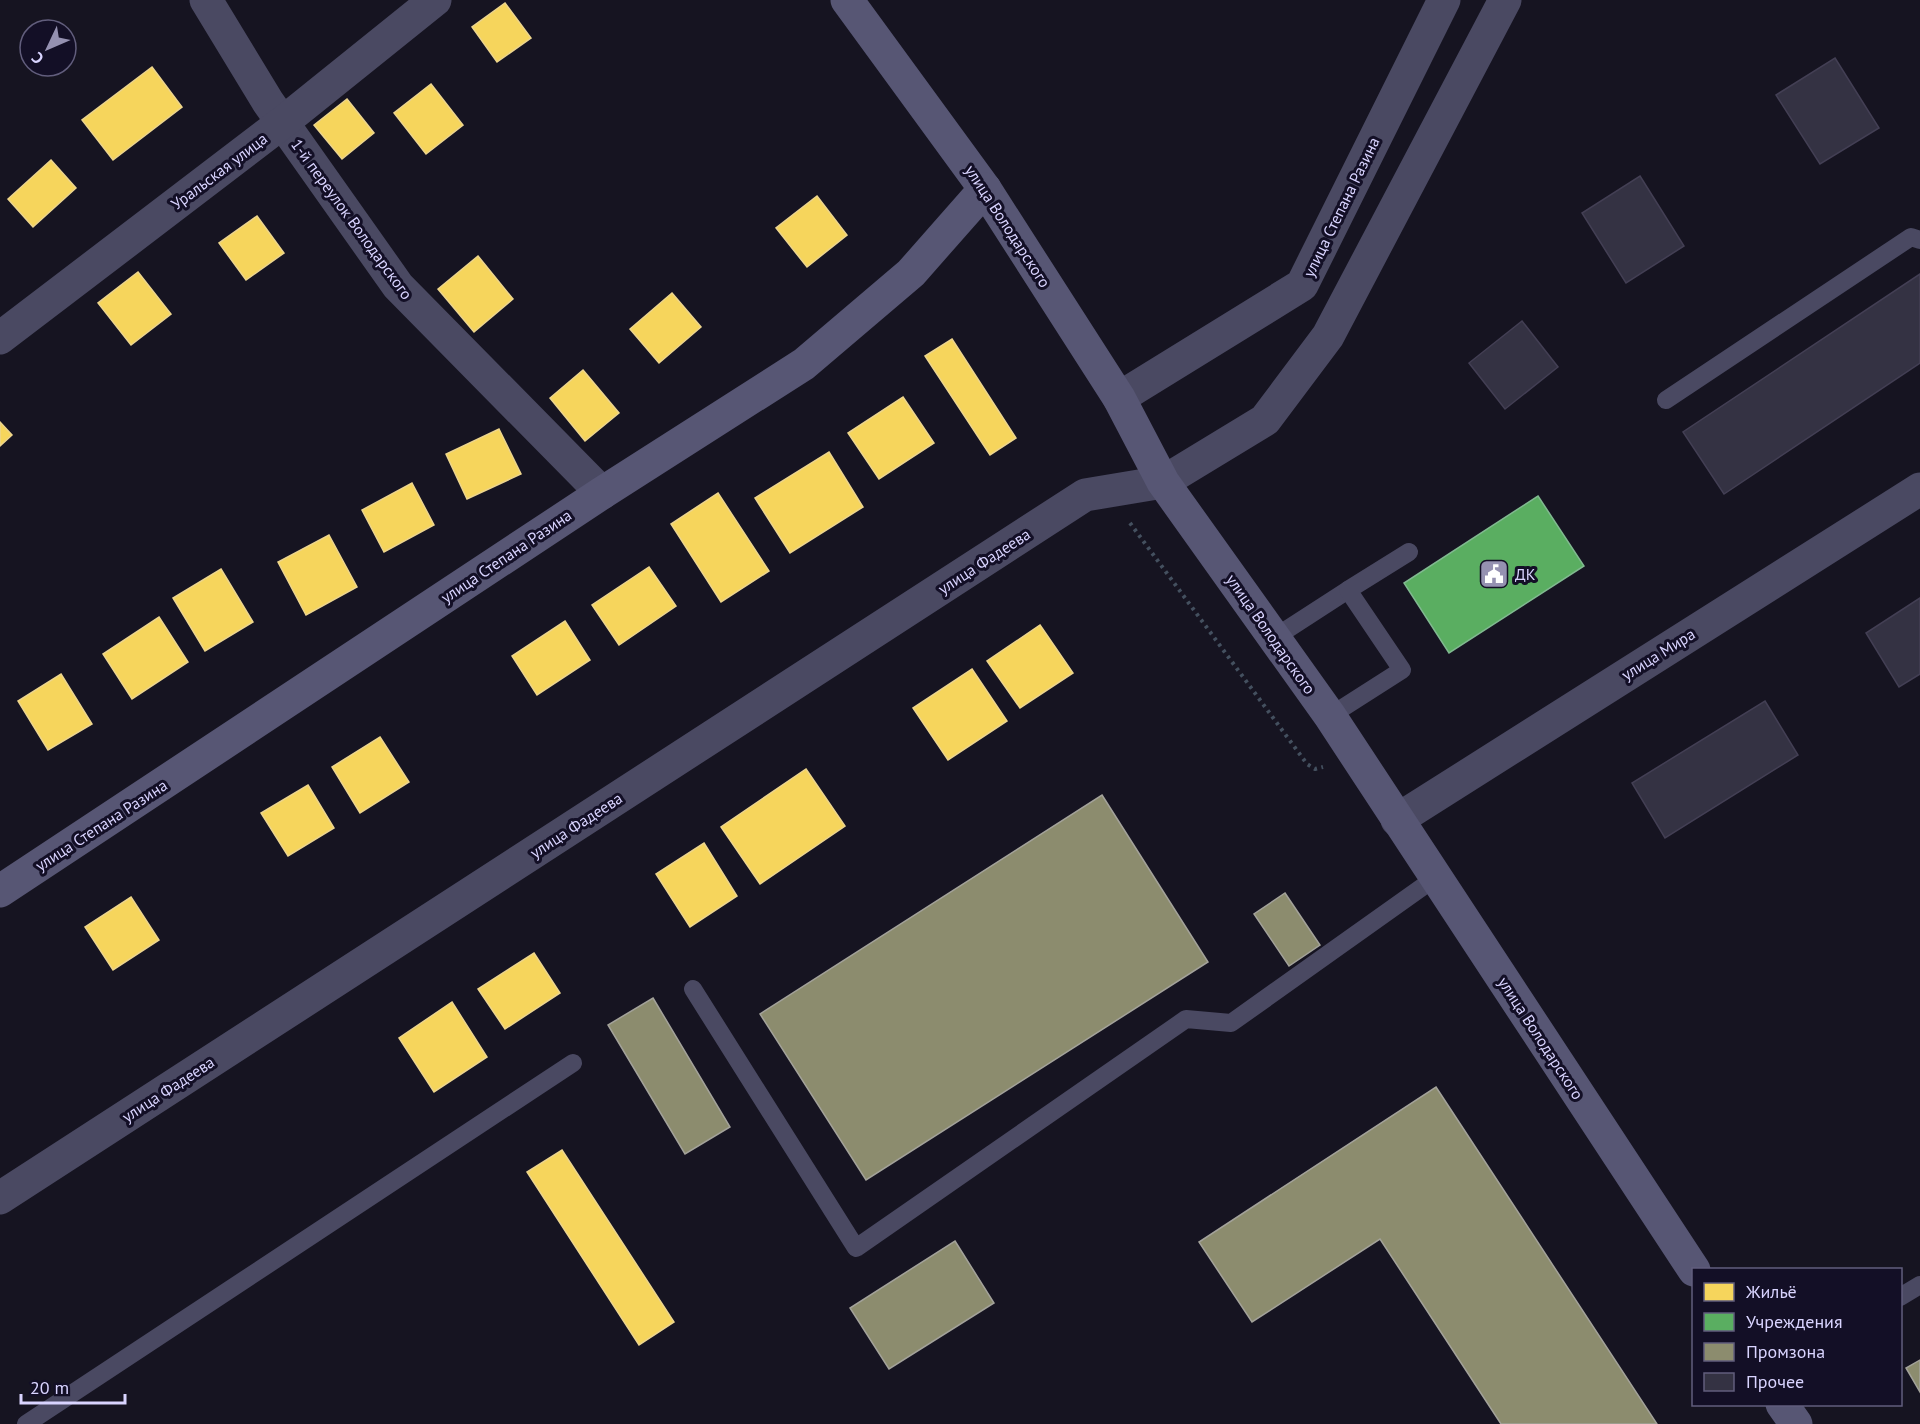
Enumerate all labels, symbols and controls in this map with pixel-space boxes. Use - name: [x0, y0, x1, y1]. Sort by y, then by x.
- north arrow: [18, 18, 78, 78]
- text: С: [27, 48, 48, 69]
- street label: Уральская улица: [167, 128, 271, 214]
- street label: улица Степана Разина: [1298, 134, 1384, 280]
- street label: 1-й переулок Володарского: [287, 135, 417, 303]
- street label: улица Володарского: [961, 161, 1055, 291]
- street label: улица Степана Разина: [437, 505, 575, 607]
- street label: улица Фадеева: [934, 524, 1034, 598]
- public building icon: ДК: [1478, 558, 1510, 590]
- place label: ДК: [1515, 564, 1536, 584]
- street label: улица Володарского: [1222, 570, 1320, 698]
- street label: улица Мира: [1618, 624, 1698, 684]
- street label: улица Степана Разина: [31, 775, 171, 875]
- street label: улица Фадеева: [526, 788, 626, 862]
- street label: улица Володарского: [1494, 973, 1588, 1103]
- street label: улица Фадеева: [118, 1052, 218, 1126]
- legend: [1692, 1268, 1902, 1406]
- text: Жильё: [1745, 1280, 1797, 1303]
- text: Учреждения: [1746, 1310, 1843, 1333]
- text: Промзона: [1746, 1340, 1825, 1363]
- scale bar: [21, 1367, 124, 1405]
- text: Прочее: [1746, 1370, 1804, 1393]
- text: 20 m: [30, 1376, 69, 1399]

